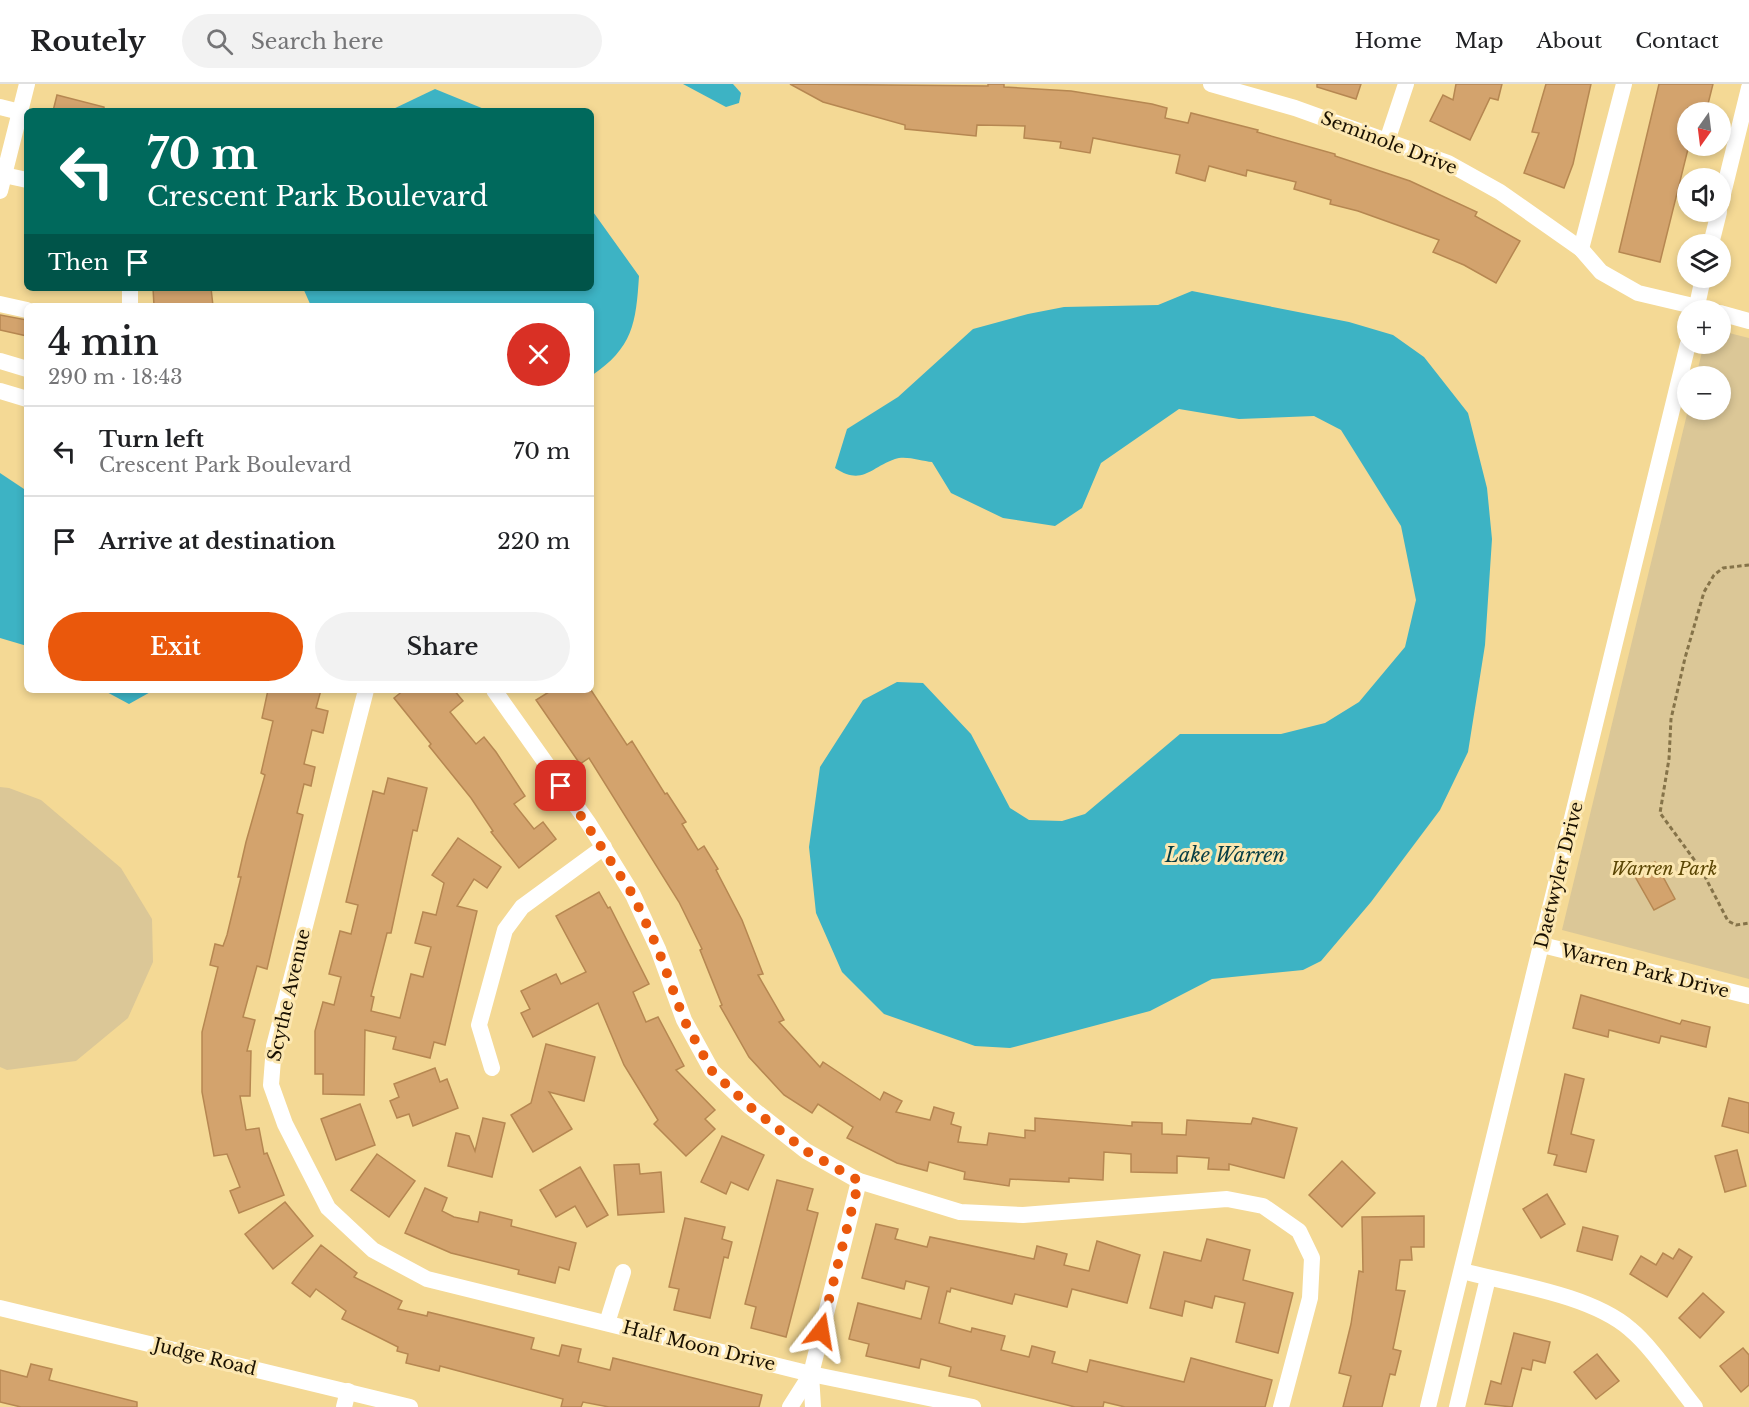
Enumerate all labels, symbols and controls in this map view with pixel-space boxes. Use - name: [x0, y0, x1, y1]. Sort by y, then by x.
- search box: [182, 14, 602, 68]
- text: Routely: [30, 24, 146, 59]
- icon: search: [203, 25, 236, 58]
- text: Search here: [251, 28, 384, 55]
- text: Home: [1355, 28, 1422, 54]
- text: Map: [1455, 28, 1503, 54]
- text: About: [1536, 28, 1602, 54]
- text: Contact: [1635, 28, 1719, 54]
- north arrow: [1677, 102, 1731, 156]
- map controls: [1677, 102, 1731, 420]
- street label: Seminole Drive: [1318, 107, 1460, 179]
- text: 70 m: [147, 128, 258, 180]
- icon: left: [48, 132, 126, 210]
- button: sound: [1677, 168, 1731, 222]
- text: Crescent Park Boulevard: [147, 180, 488, 213]
- button: layers: [1677, 234, 1731, 288]
- icon: arrive: [121, 246, 154, 279]
- text: Then: [48, 249, 109, 276]
- button: +: [1677, 300, 1731, 354]
- text: 4 min: [48, 320, 159, 365]
- button: close: [507, 323, 570, 386]
- text: 290 m · 18:43: [48, 365, 183, 389]
- button: −: [1677, 366, 1731, 420]
- text: Turn left: [99, 426, 204, 453]
- icon: left: [48, 435, 81, 468]
- text: 70 m: [513, 438, 570, 465]
- text: Crescent Park Boulevard: [99, 453, 352, 477]
- icon: arrive: [48, 525, 81, 558]
- text: Arrive at destination: [99, 528, 336, 555]
- text: 220 m: [497, 528, 570, 555]
- button: Exit: [48, 612, 303, 681]
- button: Share: [315, 612, 570, 681]
- pin: [535, 760, 586, 811]
- icon: arrive: [544, 769, 577, 802]
- street label: Daetwyler Drive: [1530, 799, 1588, 951]
- water label: Lake Warren: [1164, 843, 1285, 867]
- park label: Warren Park: [1611, 858, 1717, 880]
- street label: Scythe Avenue: [263, 927, 315, 1063]
- street label: Warren Park Drive: [1558, 939, 1731, 1003]
- position arrow: [789, 1299, 853, 1363]
- street label: Half Moon Drive: [620, 1316, 778, 1376]
- street label: Judge Road: [149, 1333, 259, 1380]

